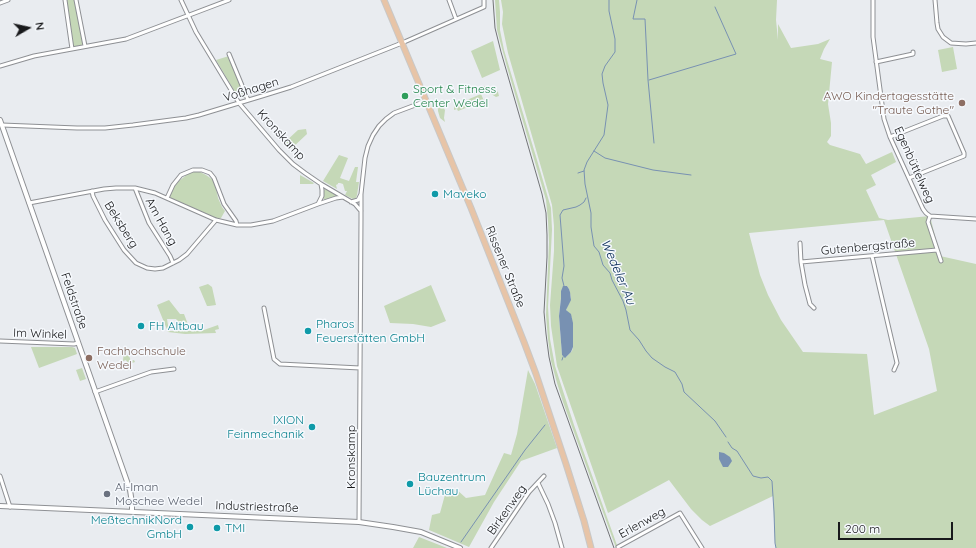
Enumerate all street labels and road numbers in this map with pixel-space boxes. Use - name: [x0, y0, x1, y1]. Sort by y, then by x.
- street label: Voßhagen: [222, 75, 280, 105]
- street label: Kronskamp: [254, 107, 308, 163]
- street label: Egenbüttelweg: [891, 124, 937, 206]
- street label: Am Hang: [142, 196, 180, 248]
- street label: Beksberg: [101, 199, 141, 251]
- street label: Rissener Straße: [482, 224, 528, 310]
- street label: Gutenbergstraße: [820, 236, 916, 258]
- street label: Feldstraße: [58, 271, 90, 331]
- street label: Im Winkel: [13, 326, 67, 342]
- street label: Kronskamp: [344, 425, 358, 489]
- street label: Birkenweg: [484, 482, 530, 538]
- street label: Industriestraße: [215, 498, 299, 516]
- street label: Erlenweg: [616, 504, 668, 542]

